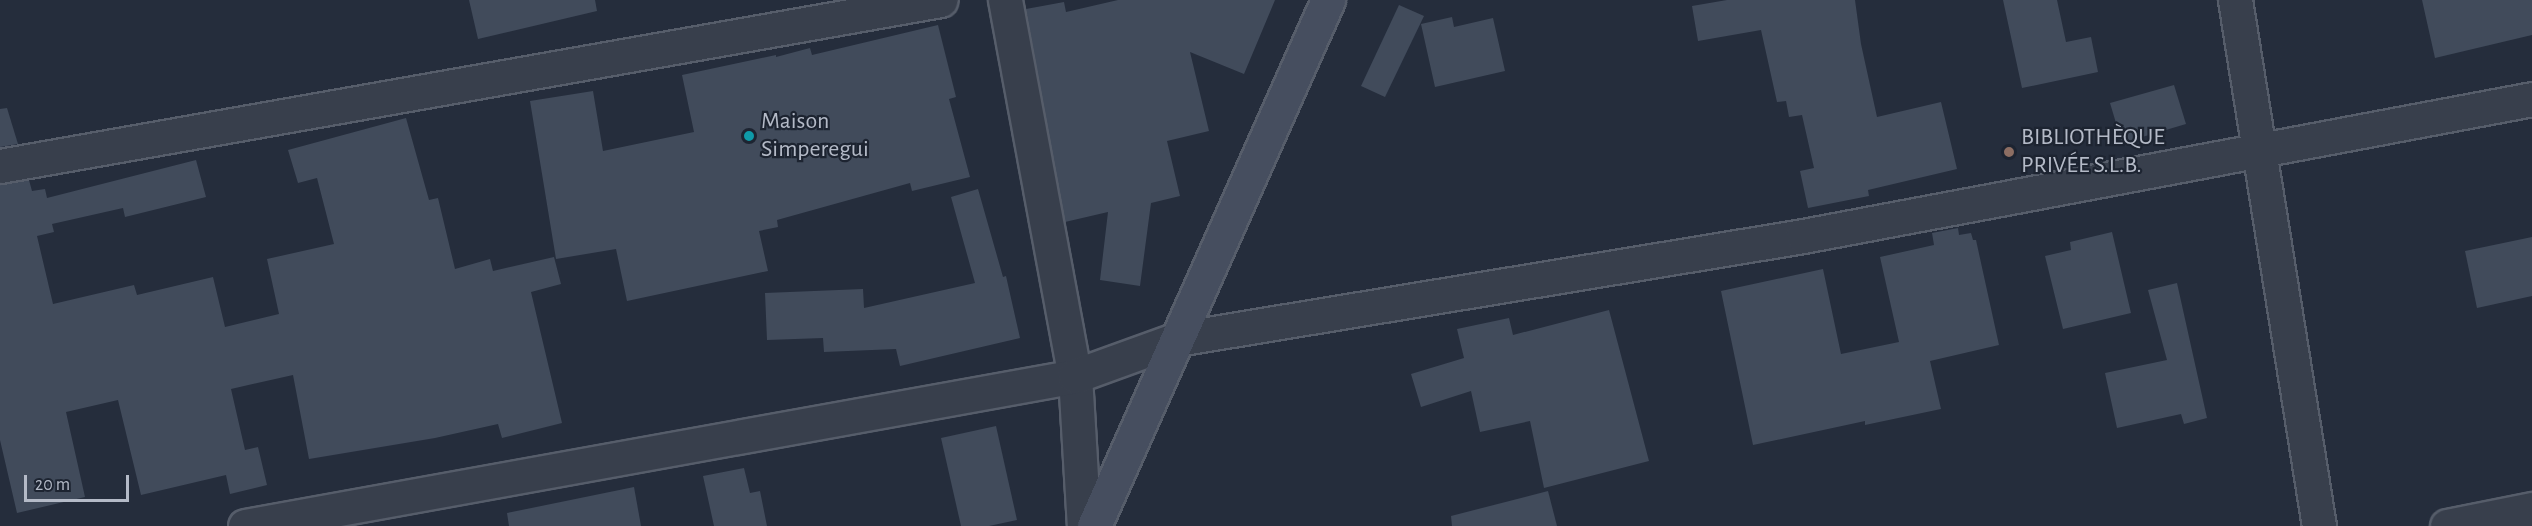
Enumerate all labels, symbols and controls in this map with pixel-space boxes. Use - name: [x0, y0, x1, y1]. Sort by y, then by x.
- place label: Maison Simperegui: [761, 108, 869, 164]
- place label: BIBLIOTHÈQUE PRIVÉE S.L.B.: [2021, 124, 2165, 180]
- marker: Maison Simperegui: [742, 129, 756, 143]
- marker: BIBLIOTHÈQUE PRIVÉE S.L.B.: [2002, 145, 2016, 159]
- scale bar: [27, 463, 132, 501]
- text: 20 m: [35, 476, 70, 494]

